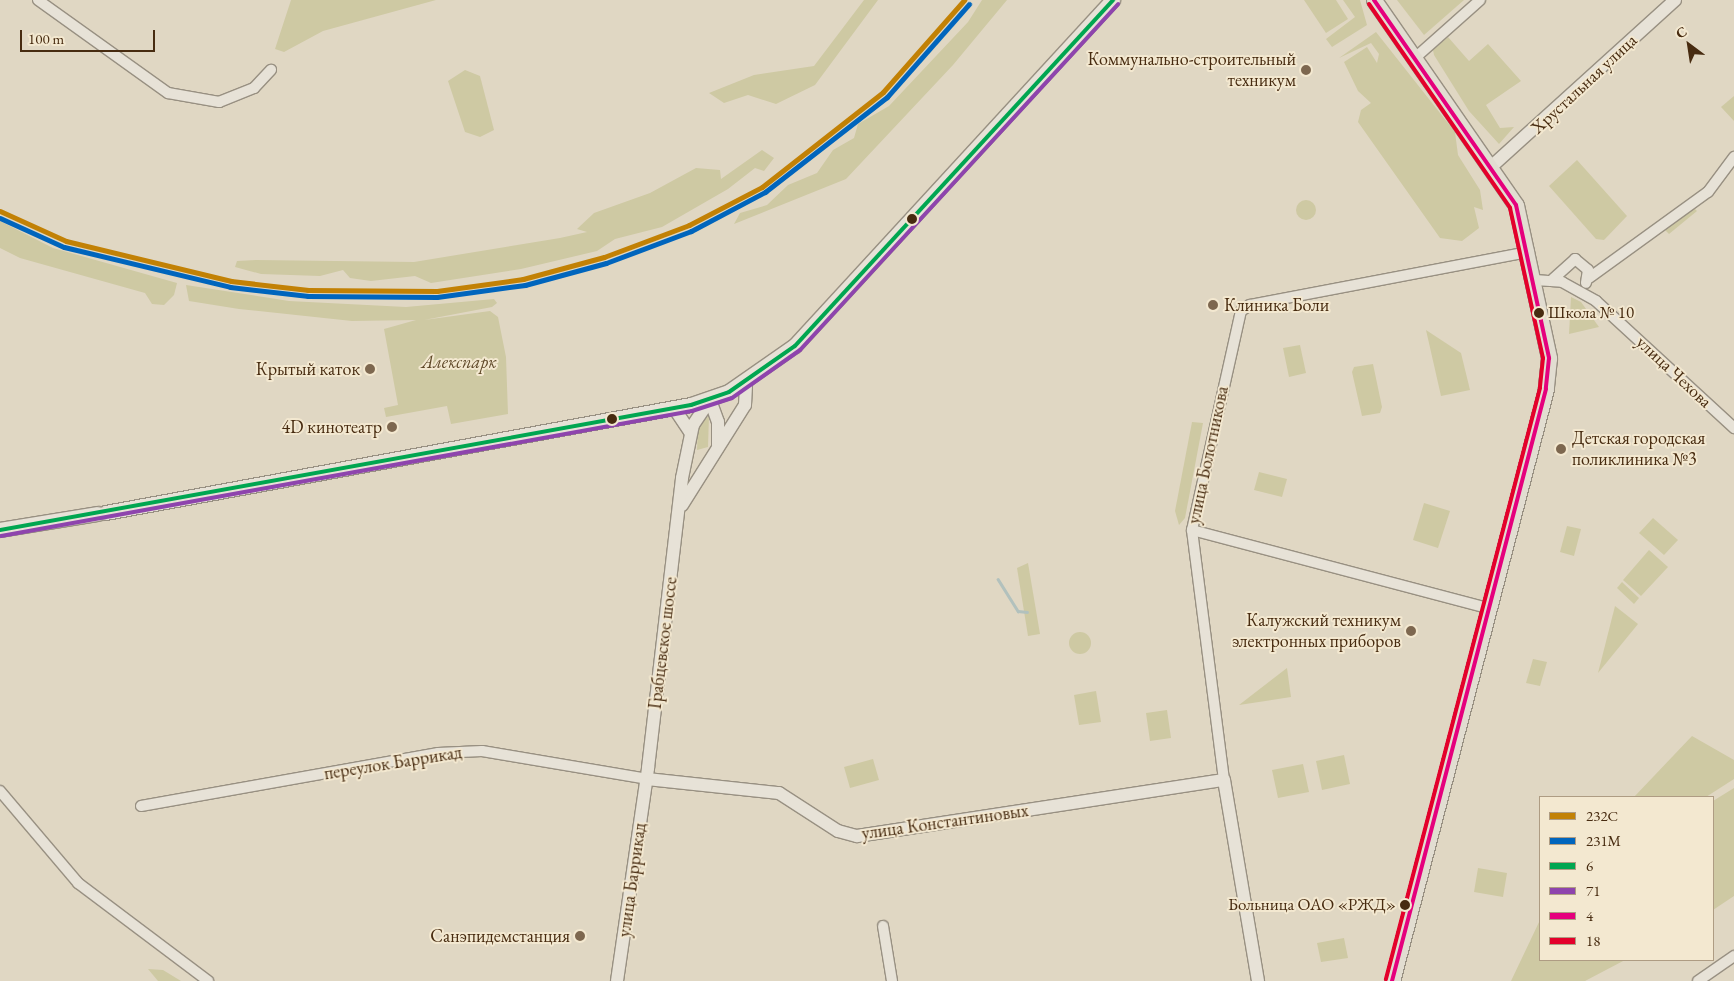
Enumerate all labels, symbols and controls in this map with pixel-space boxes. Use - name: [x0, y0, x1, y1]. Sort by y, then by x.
- scale bar: [22, 20, 158, 52]
- north arrow: [1664, 20, 1714, 70]
- text: С: [1672, 22, 1690, 42]
- text: 100 m: [28, 29, 64, 48]
- street label: Хрустальная улица: [1527, 29, 1641, 139]
- place label: Коммунально-строительный техникум: [1088, 49, 1296, 92]
- marker: Коммунально-строительный техникум: [1300, 64, 1312, 76]
- unlabelled marker: [907, 214, 917, 224]
- place label: Клиника Боли: [1224, 294, 1329, 316]
- marker: Клиника Боли: [1206, 298, 1220, 312]
- place label: Школа № 10: [1548, 303, 1634, 323]
- marker: Школа № 10: [1534, 308, 1544, 318]
- street label: улица Чехова: [1632, 332, 1716, 412]
- park label: Алекспарк: [421, 351, 497, 373]
- place label: Крытый каток: [256, 358, 360, 380]
- marker: Крытый каток: [364, 363, 376, 375]
- street label: улица Болотникова: [1183, 384, 1233, 526]
- unlabelled marker: [607, 414, 617, 424]
- place label: 4D кинотеатр: [281, 416, 382, 438]
- marker: 4D кинотеатр: [386, 421, 398, 433]
- place label: Детская городская поликлиника №3: [1572, 428, 1705, 470]
- marker: Детская городская поликлиника №3: [1554, 442, 1568, 456]
- street label: Грабцевское шоссе: [644, 576, 682, 710]
- place label: Калужский техникум электронных приборов: [1232, 610, 1401, 652]
- marker: Калужский техникум электронных приборов: [1405, 625, 1417, 637]
- street label: переулок Баррикад: [323, 741, 463, 785]
- legend: [1539, 796, 1714, 961]
- street label: улица Константиновых: [860, 800, 1030, 844]
- text: 232C: [1586, 806, 1618, 825]
- street label: улица Баррикад: [613, 821, 651, 939]
- text: 231М: [1586, 831, 1621, 850]
- text: 6: [1586, 856, 1593, 875]
- text: 71: [1586, 881, 1600, 900]
- place label: Больница ОАО «РЖД»: [1228, 895, 1396, 915]
- marker: Больница ОАО «РЖД»: [1400, 900, 1410, 910]
- text: 4: [1586, 906, 1593, 925]
- place label: Санэпидемстанция: [430, 925, 570, 947]
- marker: Санэпидемстанция: [574, 930, 586, 942]
- text: 18: [1586, 931, 1600, 950]

